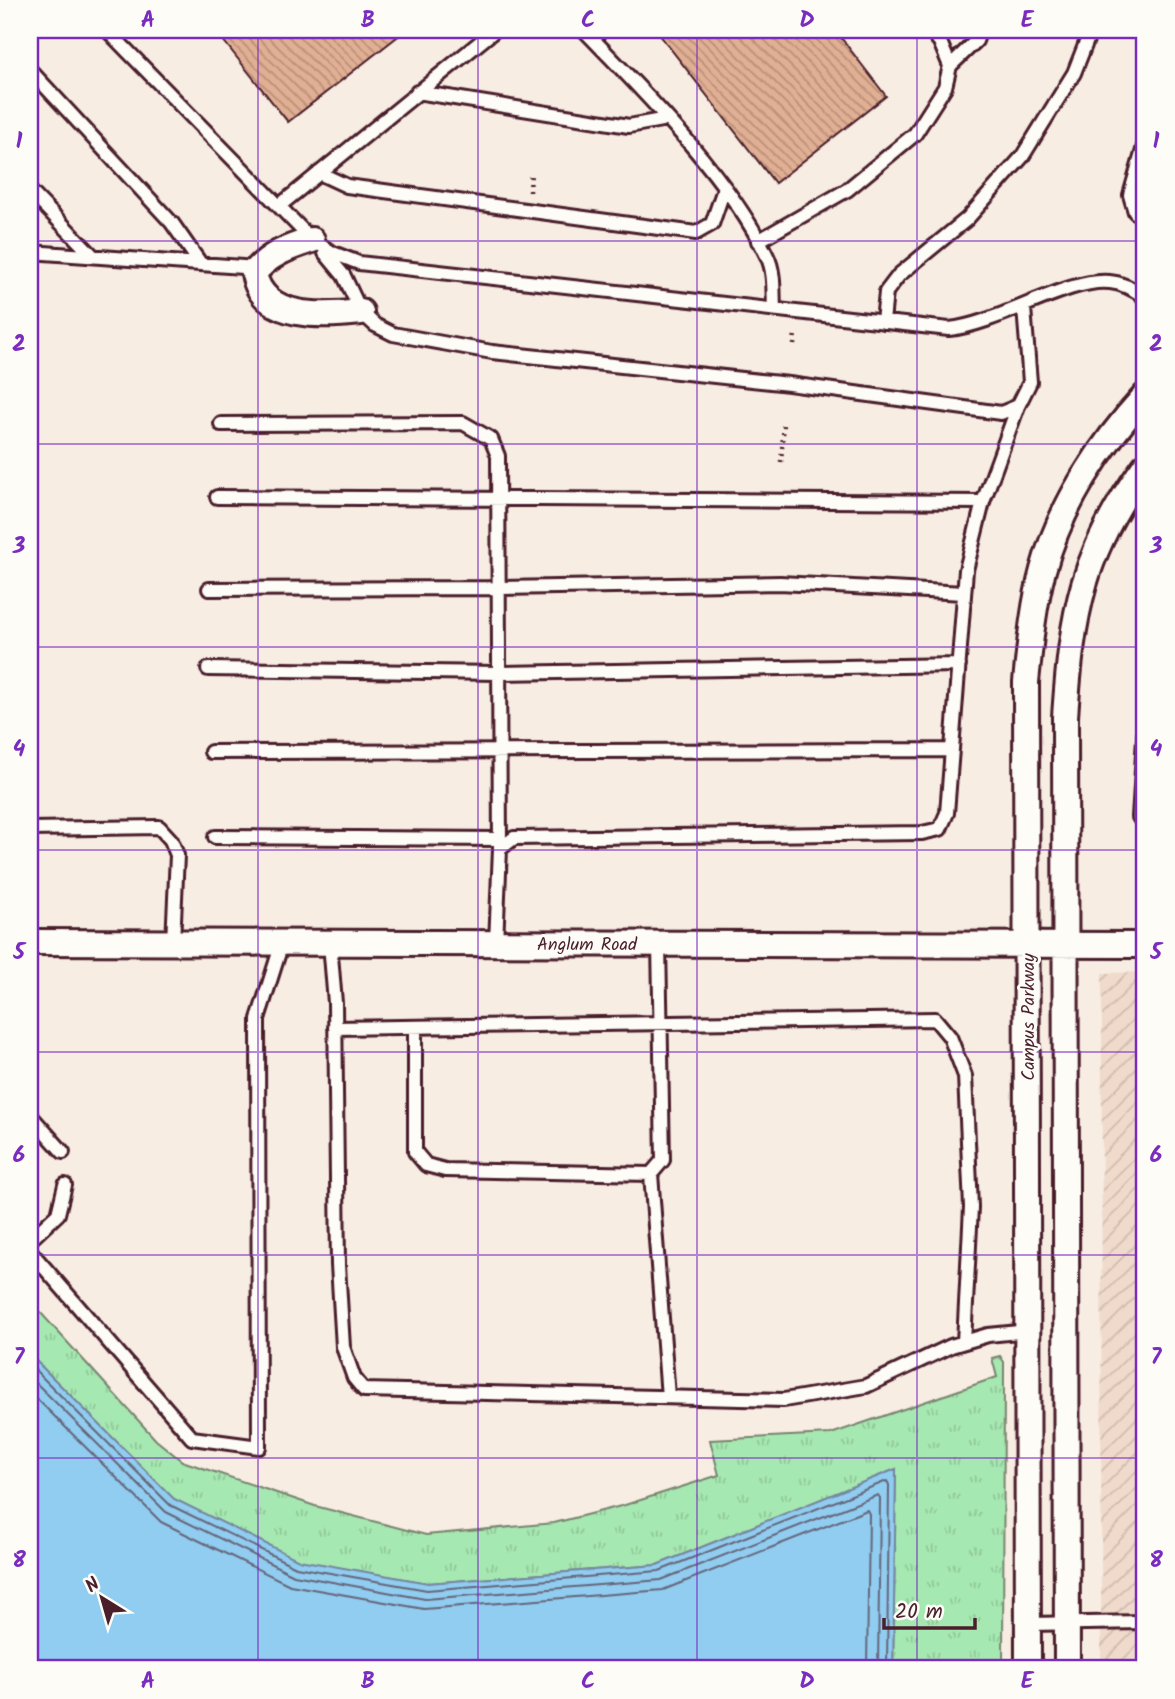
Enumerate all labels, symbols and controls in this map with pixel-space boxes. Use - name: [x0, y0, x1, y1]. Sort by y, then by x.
- text: A: [141, 3, 155, 39]
- text: B: [361, 3, 375, 39]
- text: C: [581, 3, 595, 39]
- text: D: [799, 3, 815, 39]
- text: E: [1021, 3, 1035, 39]
- text: 1: [16, 124, 23, 160]
- text: 1: [1153, 124, 1160, 160]
- text: 2: [12, 327, 26, 363]
- text: 2: [1149, 327, 1163, 363]
- text: 3: [12, 529, 26, 565]
- text: 3: [1149, 529, 1163, 565]
- text: 4: [13, 732, 26, 768]
- text: 4: [1150, 732, 1163, 768]
- street label: Anglum Road: [537, 931, 638, 960]
- text: 5: [12, 935, 27, 971]
- text: 5: [1149, 935, 1164, 971]
- street label: Campus Parkway: [1015, 953, 1044, 1081]
- text: 6: [13, 1138, 25, 1174]
- text: 6: [1150, 1138, 1162, 1174]
- text: 7: [14, 1340, 26, 1376]
- text: 7: [1151, 1340, 1163, 1376]
- text: 8: [12, 1543, 26, 1579]
- text: 8: [1149, 1543, 1163, 1579]
- north arrow: [66, 1562, 136, 1632]
- text: N: [79, 1570, 107, 1602]
- scale bar: [884, 1587, 976, 1631]
- text: 20 m: [895, 1596, 943, 1629]
- text: A: [141, 1664, 155, 1699]
- text: B: [361, 1664, 375, 1699]
- text: C: [581, 1664, 595, 1699]
- text: D: [799, 1664, 815, 1699]
- text: E: [1021, 1664, 1035, 1699]

